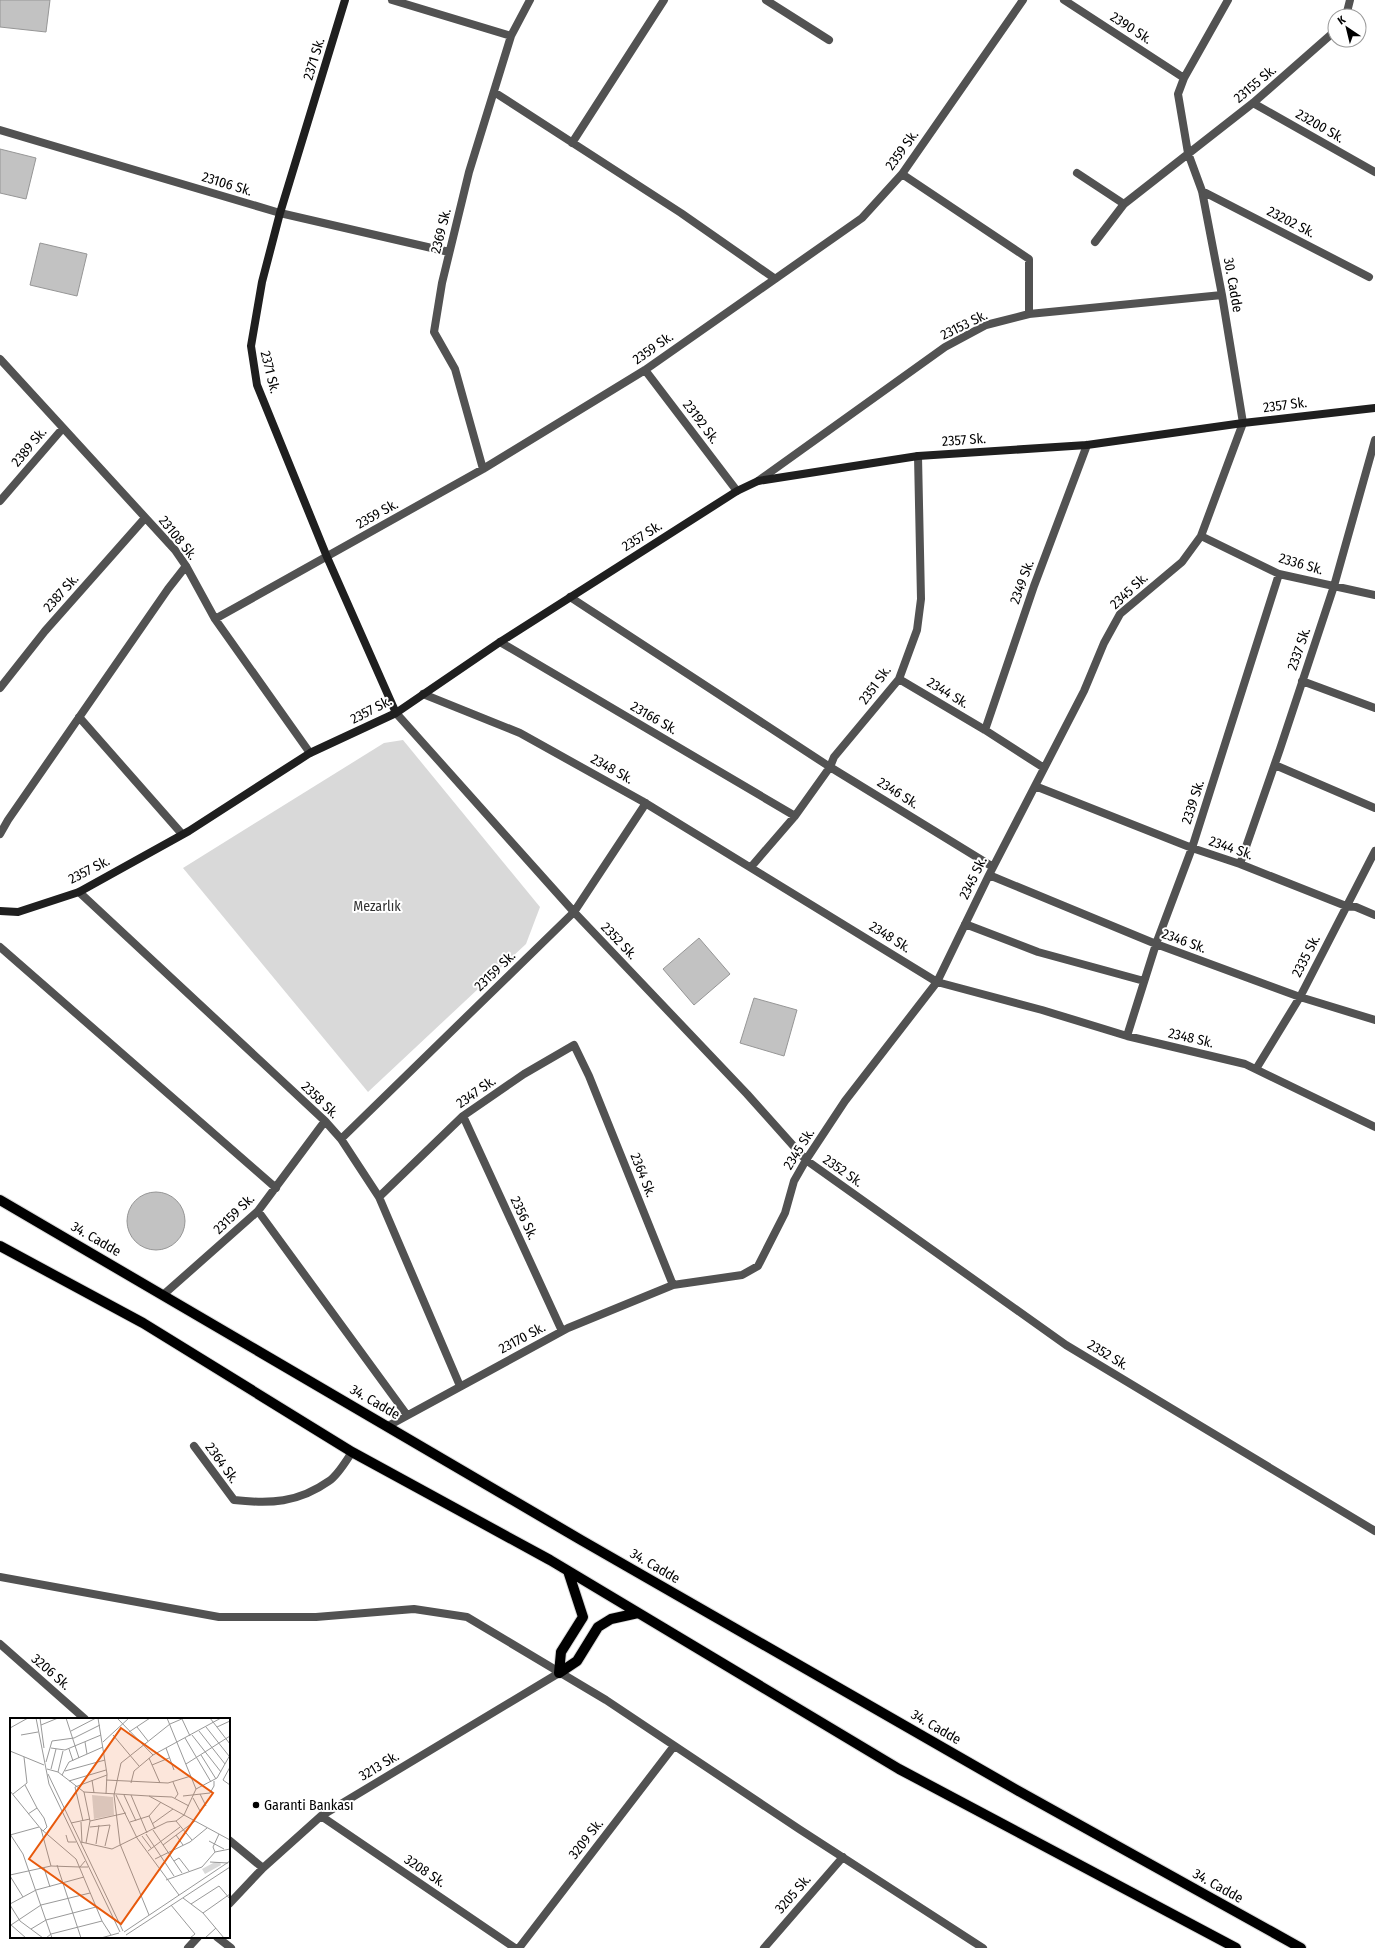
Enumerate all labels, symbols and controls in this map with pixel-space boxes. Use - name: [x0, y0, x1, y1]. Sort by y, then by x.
- street label: 2390 Sk.: [1107, 8, 1155, 48]
- north arrow: [1327, 8, 1367, 48]
- text: K: [1335, 13, 1348, 27]
- street label: 2371 Sk.: [300, 36, 328, 82]
- street label: 23155 Sk.: [1230, 61, 1280, 107]
- street label: 23200 Sk.: [1293, 105, 1347, 147]
- street label: 2359 Sk.: [882, 127, 922, 173]
- street label: 23106 Sk.: [200, 168, 254, 200]
- street label: 23202 Sk.: [1264, 203, 1318, 241]
- street label: 2369 Sk.: [427, 207, 455, 255]
- street label: 30. Cadde: [1220, 256, 1246, 314]
- street label: 23153 Sk.: [938, 306, 990, 344]
- street label: 2359 Sk.: [630, 328, 676, 368]
- street label: 2371 Sk.: [257, 349, 283, 395]
- street label: 2357 Sk.: [1262, 394, 1308, 416]
- street label: 23192 Sk.: [679, 397, 723, 447]
- street label: 2389 Sk.: [8, 424, 50, 470]
- street label: 2357 Sk.: [941, 430, 987, 450]
- street label: 2359 Sk.: [353, 496, 401, 532]
- street label: 23108 Sk.: [155, 513, 201, 563]
- street label: 2357 Sk.: [619, 517, 665, 555]
- street label: 2336 Sk.: [1277, 550, 1325, 578]
- street label: 2349 Sk.: [1006, 558, 1038, 606]
- street label: 2345 Sk.: [1107, 569, 1151, 613]
- street label: 2387 Sk.: [40, 571, 82, 615]
- street label: 2337 Sk.: [1284, 625, 1314, 673]
- street label: 2351 Sk.: [855, 662, 895, 708]
- street label: 2344 Sk.: [924, 674, 972, 712]
- street label: 2357 Sk.: [348, 692, 395, 728]
- street label: 23166 Sk.: [628, 698, 680, 738]
- street label: 2348 Sk.: [588, 750, 636, 788]
- street label: 2346 Sk.: [874, 774, 922, 812]
- street label: 2339 Sk.: [1178, 778, 1208, 826]
- street label: 2344 Sk.: [1207, 833, 1255, 863]
- street label: 2357 Sk.: [66, 852, 113, 888]
- street label: 2345 Sk.: [955, 854, 991, 902]
- park label: Mezarlık: [353, 898, 401, 915]
- street label: 2348 Sk.: [866, 918, 914, 956]
- street label: 2352 Sk.: [597, 919, 641, 963]
- street label: 2346 Sk.: [1160, 925, 1208, 957]
- street label: 2335 Sk.: [1288, 932, 1324, 980]
- street label: 23159 Sk.: [471, 947, 519, 995]
- street label: 2348 Sk.: [1167, 1025, 1215, 1051]
- street label: 2347 Sk.: [453, 1072, 499, 1112]
- street label: 2358 Sk.: [298, 1078, 342, 1122]
- street label: 2345 Sk.: [780, 1125, 818, 1173]
- street label: 2364 Sk.: [627, 1151, 660, 1200]
- street label: 2352 Sk.: [820, 1151, 866, 1191]
- street label: 23159 Sk.: [210, 1190, 258, 1238]
- street label: 2356 Sk.: [507, 1194, 541, 1242]
- street label: 34. Cadde: [68, 1218, 124, 1260]
- street label: 23170 Sk.: [496, 1319, 548, 1357]
- street label: 2352 Sk.: [1084, 1336, 1132, 1374]
- street label: 34. Cadde: [347, 1381, 403, 1423]
- street label: 2364 Sk.: [202, 1439, 242, 1487]
- street label: 34. Cadde: [627, 1545, 683, 1587]
- street label: 3206 Sk.: [28, 1650, 74, 1694]
- street label: 34. Cadde: [908, 1706, 964, 1748]
- inset map: [10, 1718, 230, 1938]
- street label: 3213 Sk.: [356, 1747, 402, 1785]
- place label: Garanti Bankası: [264, 1797, 353, 1814]
- marker: Garanti Bankası: [251, 1800, 261, 1810]
- street label: 3209 Sk.: [565, 1816, 607, 1862]
- street label: 3208 Sk.: [401, 1851, 449, 1891]
- street label: 34. Cadde: [1190, 1865, 1246, 1907]
- street label: 3205 Sk.: [772, 1871, 814, 1917]

